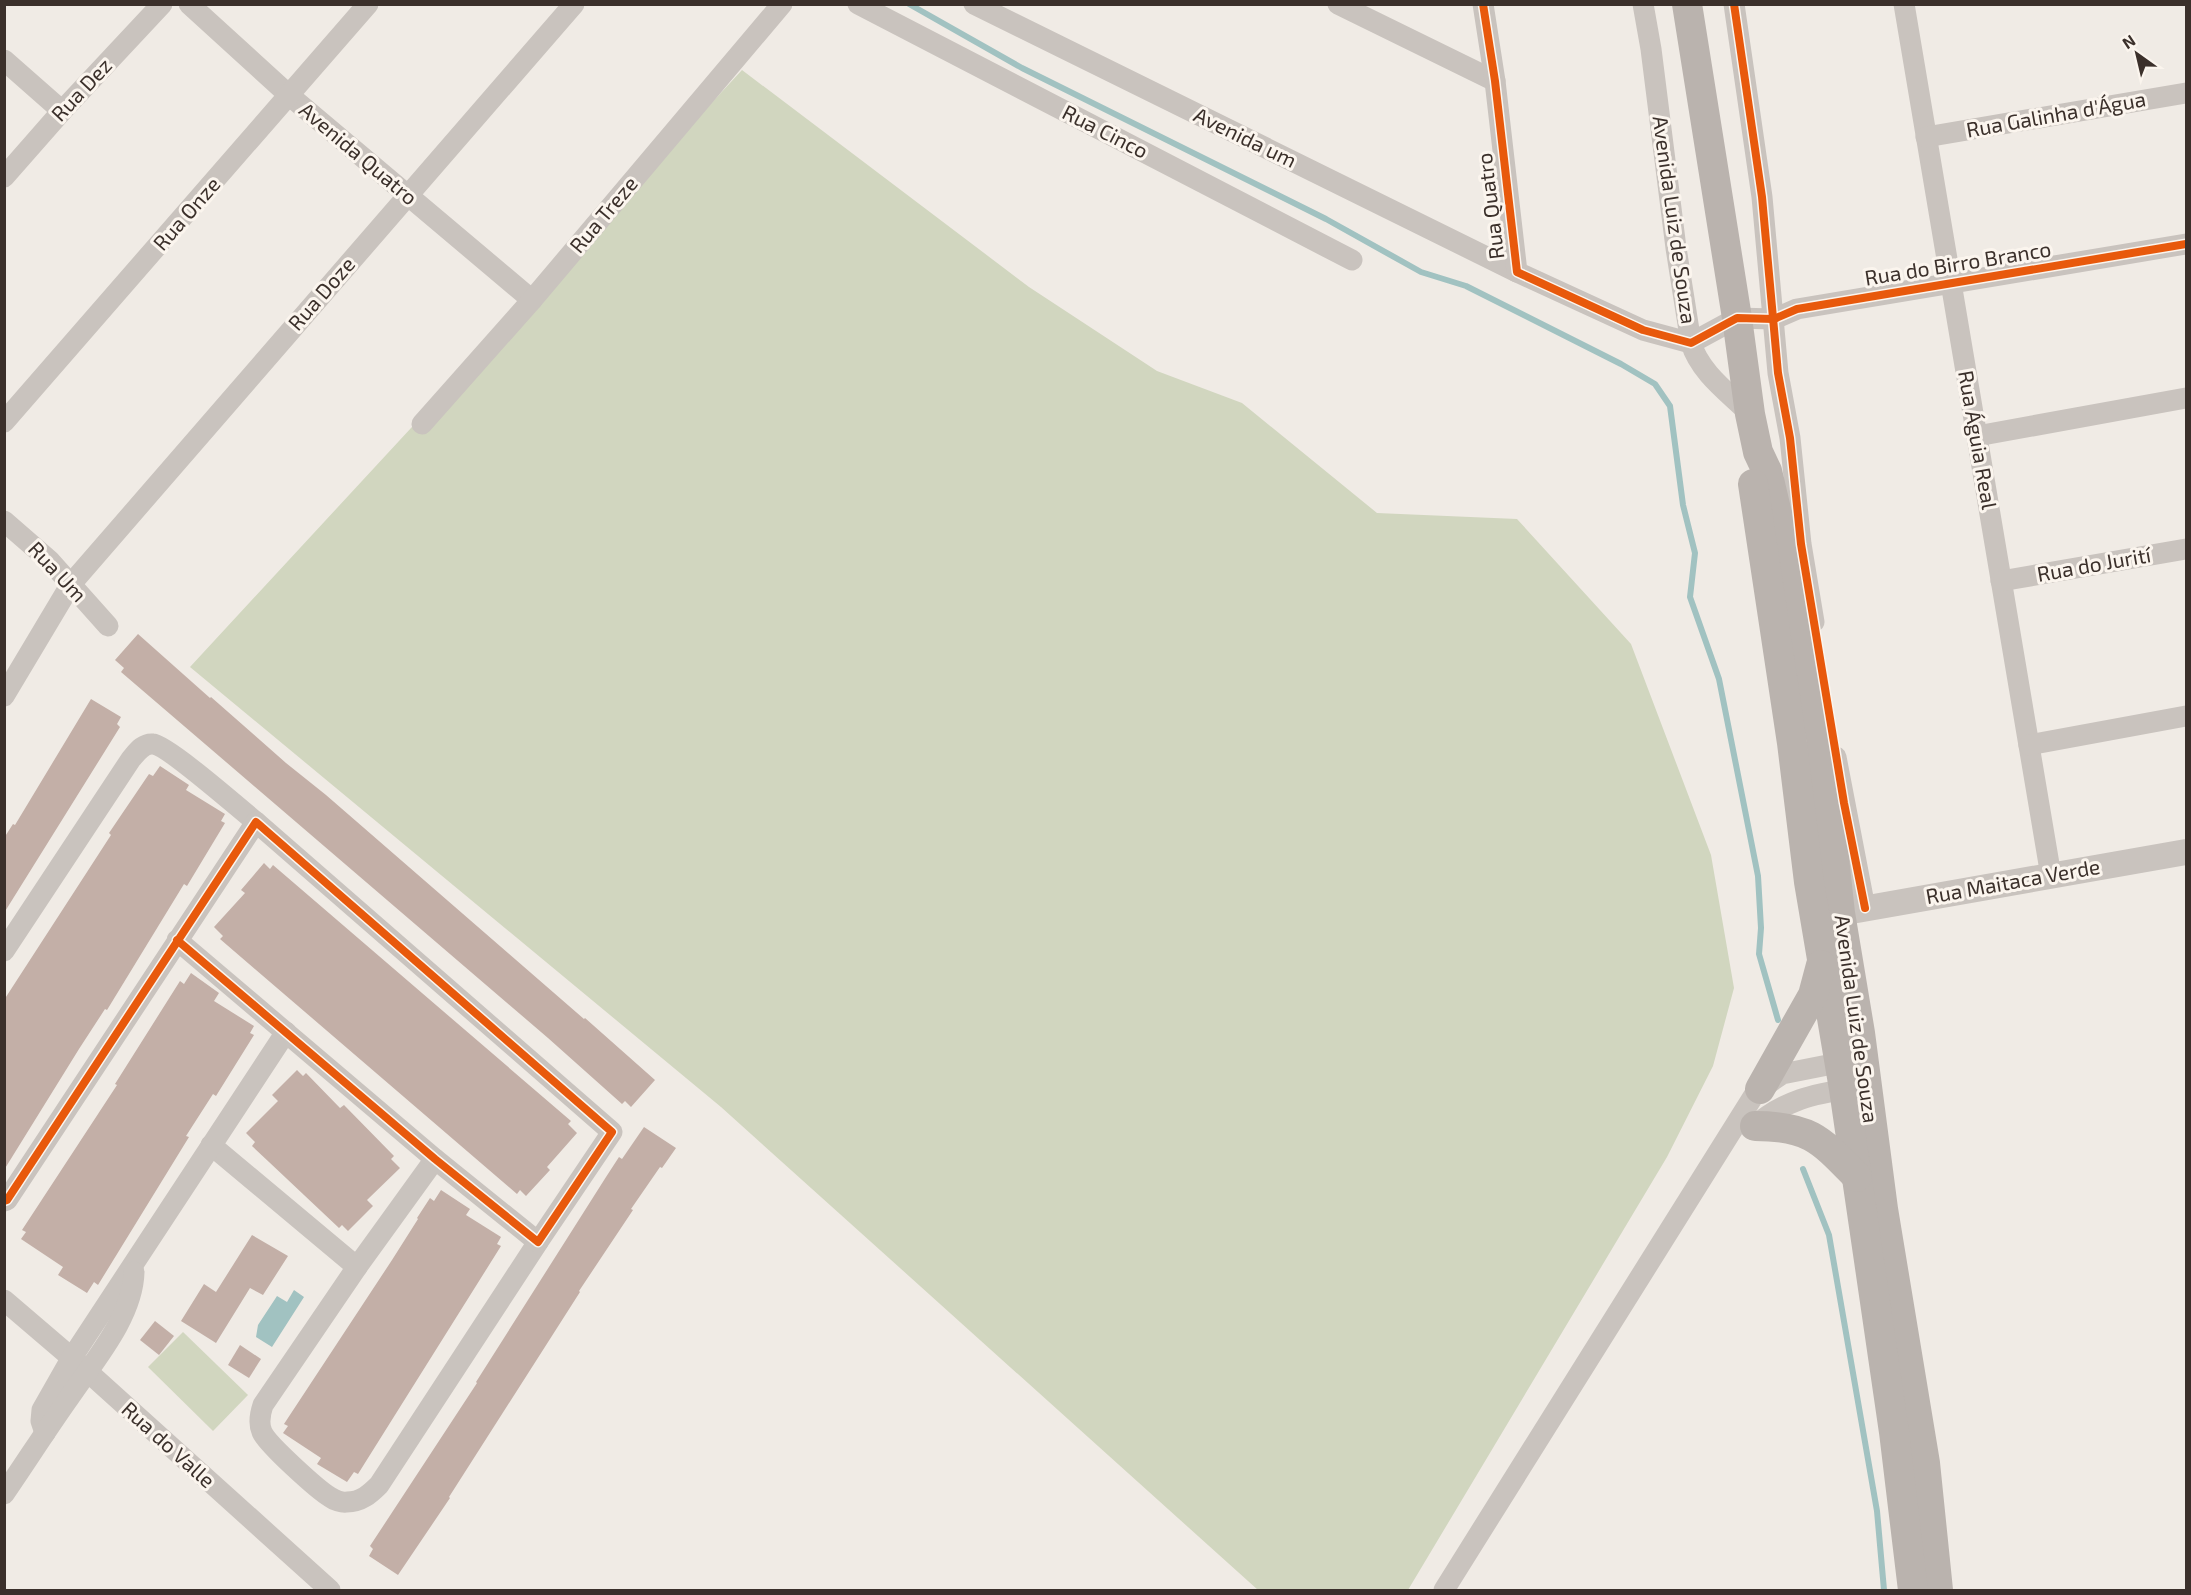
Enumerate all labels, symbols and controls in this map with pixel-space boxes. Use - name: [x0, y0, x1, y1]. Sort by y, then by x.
- north arrow: [2107, 24, 2167, 84]
- text: N: [2118, 30, 2138, 52]
- street label: Rua Dez: [45, 52, 116, 126]
- street label: Rua Galinha d'Água: [1964, 85, 2147, 142]
- street label: Avenida Quatro: [294, 96, 423, 210]
- street label: Rua Cinco: [1059, 99, 1153, 163]
- street label: Avenida um: [1190, 101, 1301, 172]
- street label: Avenida Luiz de Souza: [1649, 114, 1702, 325]
- street label: Rua Quatro: [1471, 152, 1509, 261]
- street label: Rua Onze: [147, 171, 225, 255]
- street label: Rua Treze: [564, 171, 642, 257]
- street label: Rua do Birro Branco: [1863, 235, 2053, 290]
- street label: Rua Doze: [282, 251, 359, 335]
- street label: Rua Águia Real: [1954, 368, 2003, 512]
- street label: Rua Um: [24, 536, 92, 606]
- street label: Rua do Jurití: [2035, 541, 2153, 586]
- street label: Rua Maitaca Verde: [1924, 853, 2102, 908]
- street label: Avenida Luiz de Souza: [1831, 913, 1884, 1124]
- street label: Rua do Valle: [117, 1396, 221, 1492]

